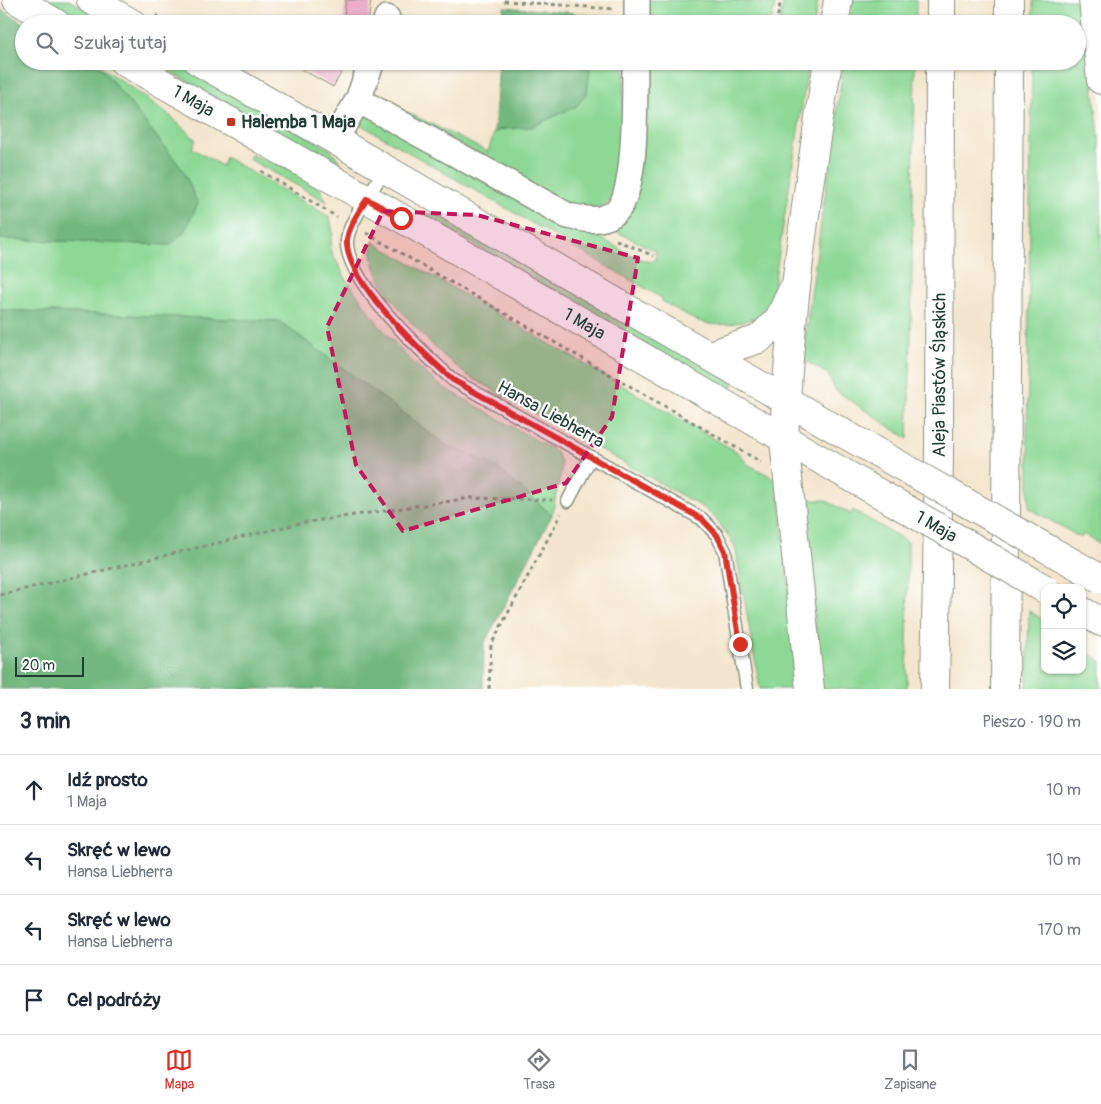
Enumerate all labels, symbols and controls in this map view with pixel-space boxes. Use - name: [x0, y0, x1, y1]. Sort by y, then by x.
- search box: [15, 15, 1086, 70]
- icon: search: [33, 29, 61, 57]
- text: Szukaj tutaj: [73, 31, 167, 55]
- street label: 1 Maja: [168, 80, 218, 122]
- place label: Halemba 1 Maja: [241, 111, 356, 134]
- marker: Halemba 1 Maja: [225, 116, 237, 128]
- route start: [390, 207, 413, 230]
- street label: Aleja Piastów Śląskich: [928, 293, 951, 457]
- street label: 1 Maja: [559, 303, 609, 345]
- street label: Hansa Liebherra: [493, 376, 608, 453]
- street label: 1 Maja: [911, 506, 961, 548]
- map controls: [1041, 584, 1086, 674]
- button: locate: [1041, 584, 1086, 629]
- button: layers: [1041, 629, 1086, 674]
- route end: [729, 633, 752, 656]
- scale bar: [15, 654, 84, 677]
- text: 20 m: [22, 657, 55, 674]
- text: 3 min: [20, 708, 70, 735]
- text: Pieszo · 190 m: [982, 712, 1081, 732]
- text: Idź prosto: [67, 768, 148, 792]
- icon: ahead: [20, 776, 48, 804]
- text: 10 m: [1046, 780, 1081, 800]
- text: 1 Maja: [67, 792, 107, 812]
- text: Skręć w lewo: [67, 838, 171, 862]
- icon: left: [20, 846, 48, 874]
- text: 10 m: [1046, 850, 1081, 870]
- text: Hansa Liebherra: [67, 862, 173, 882]
- text: Skręć w lewo: [67, 908, 171, 932]
- icon: left: [20, 916, 48, 944]
- text: 170 m: [1038, 920, 1081, 940]
- text: Hansa Liebherra: [67, 932, 173, 952]
- icon: arrive: [20, 986, 48, 1014]
- text: Cel podróży: [67, 988, 160, 1012]
- tab: Mapa: [165, 1046, 194, 1093]
- tab: Trasa: [523, 1046, 555, 1093]
- tab: Zapisane: [884, 1046, 936, 1093]

